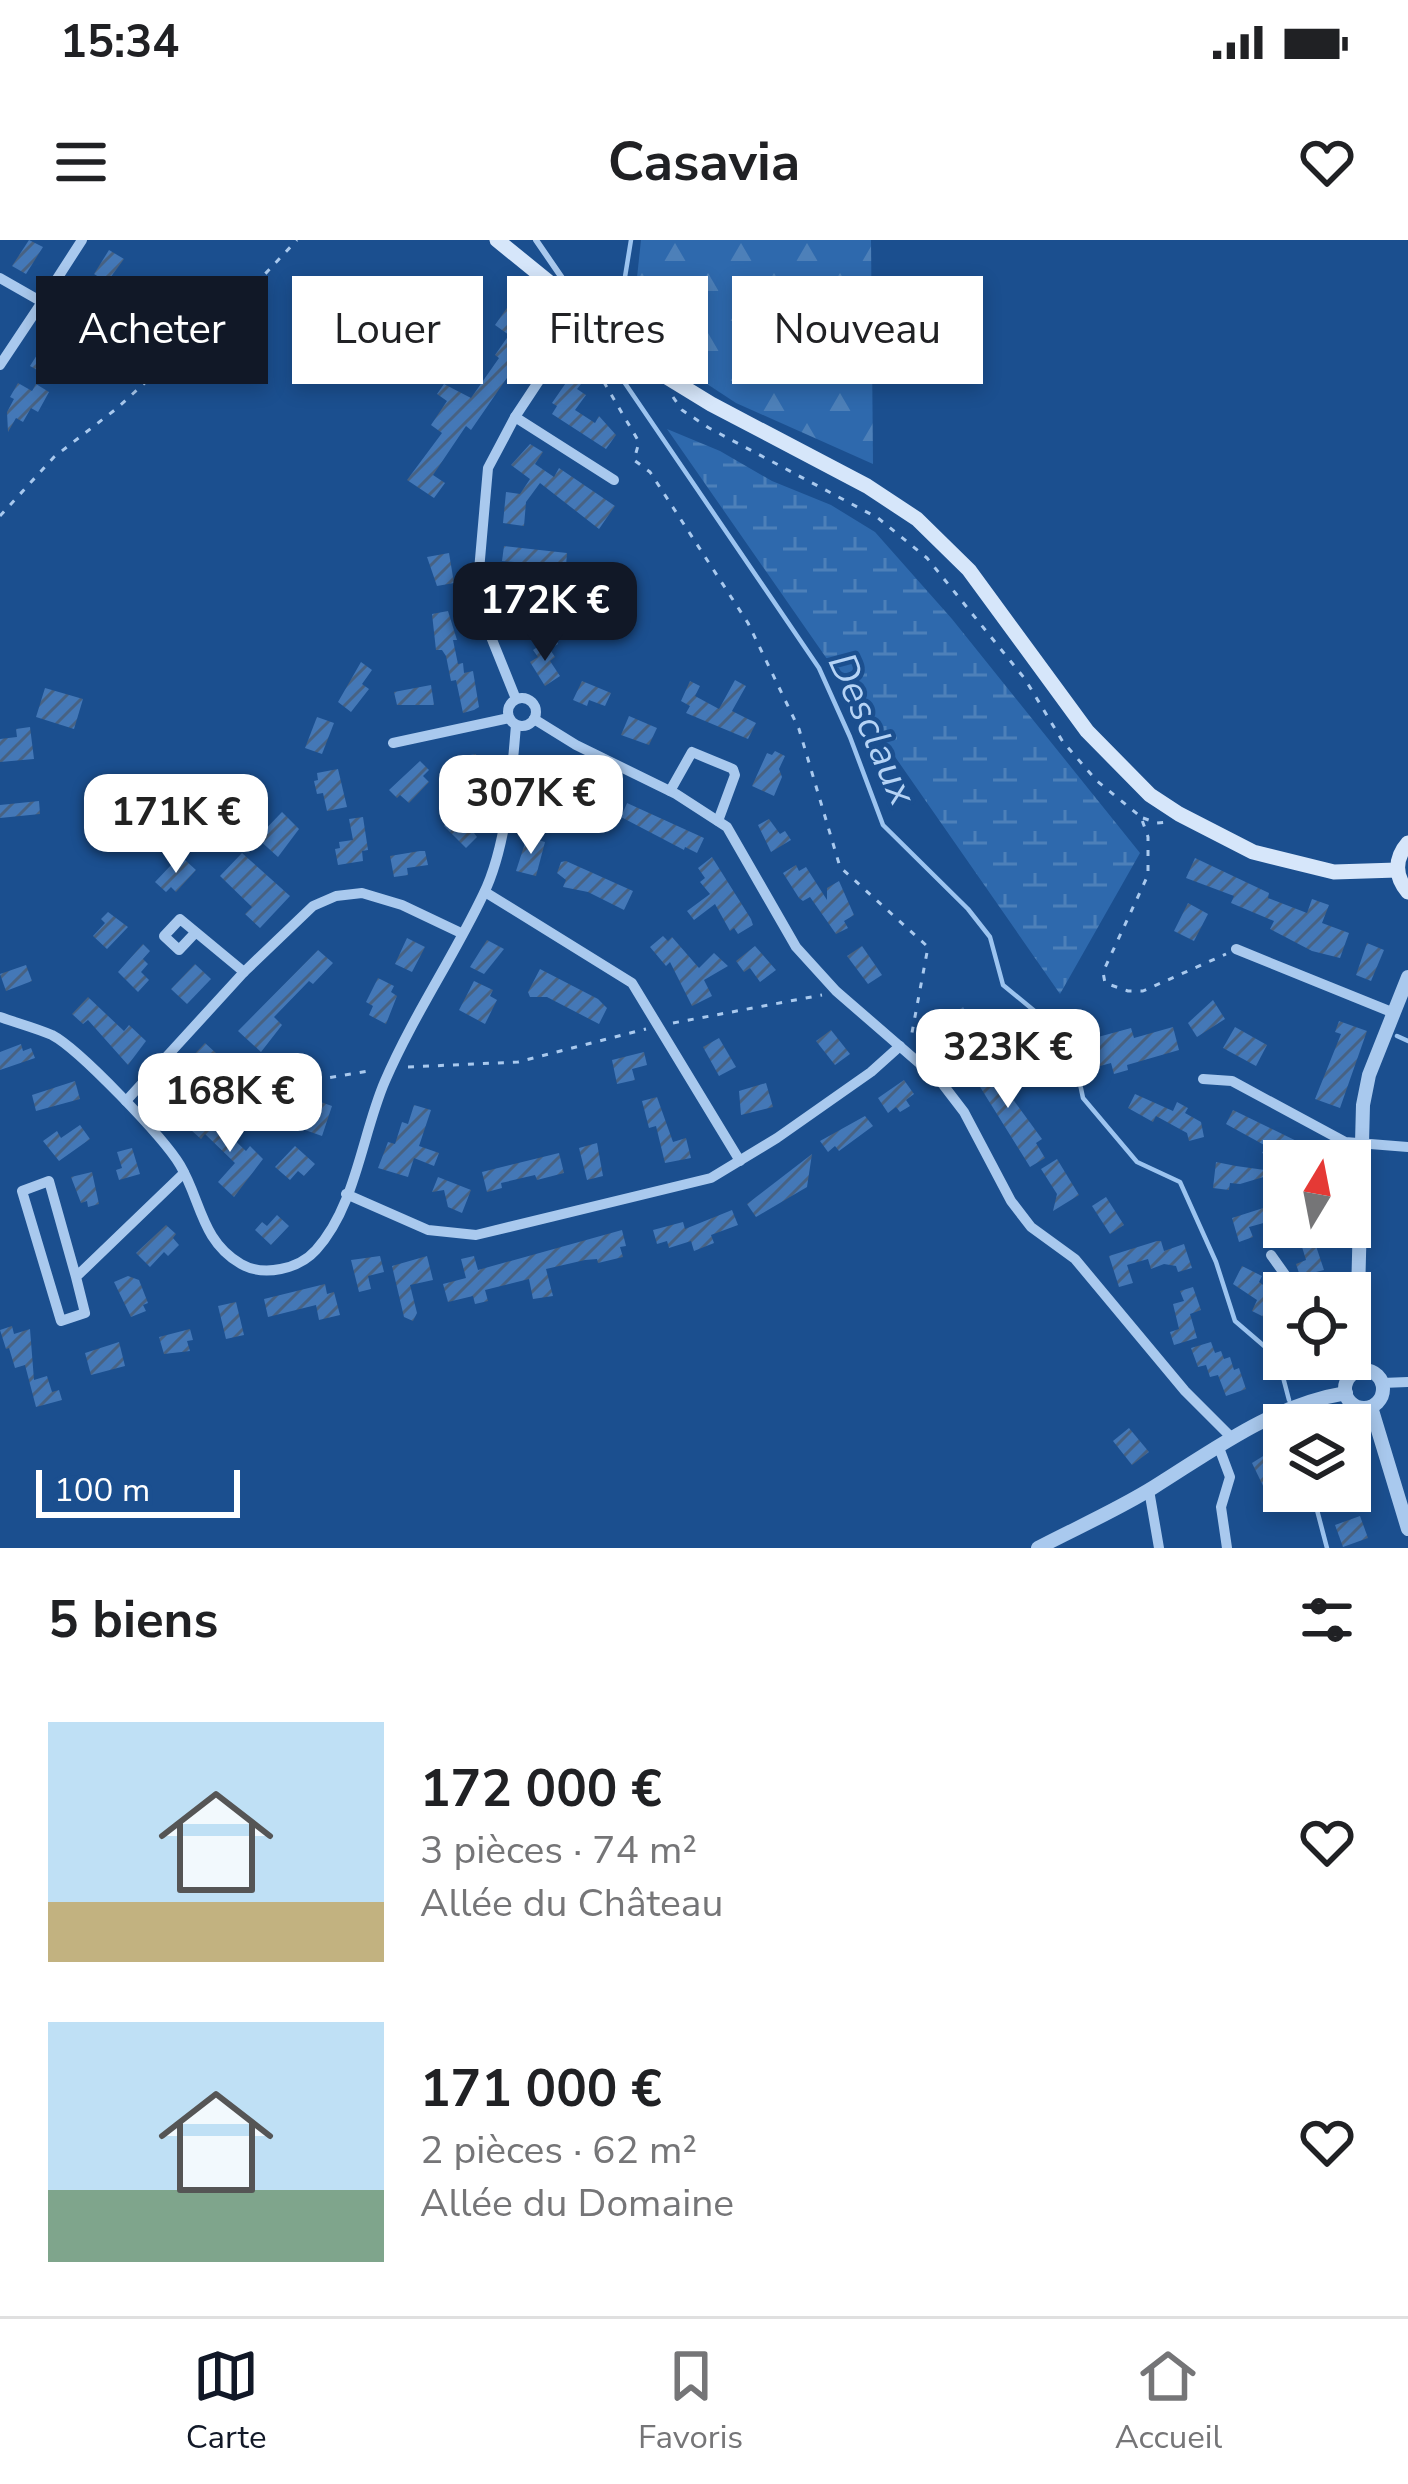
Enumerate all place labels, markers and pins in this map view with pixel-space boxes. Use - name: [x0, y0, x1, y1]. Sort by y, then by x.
- pin: 172K €: [447, 562, 643, 664]
- pin: 307K €: [433, 755, 629, 857]
- pin: 171K €: [78, 774, 274, 876]
- pin: 323K €: [910, 1009, 1106, 1111]
- pin: 168K €: [132, 1053, 328, 1155]

